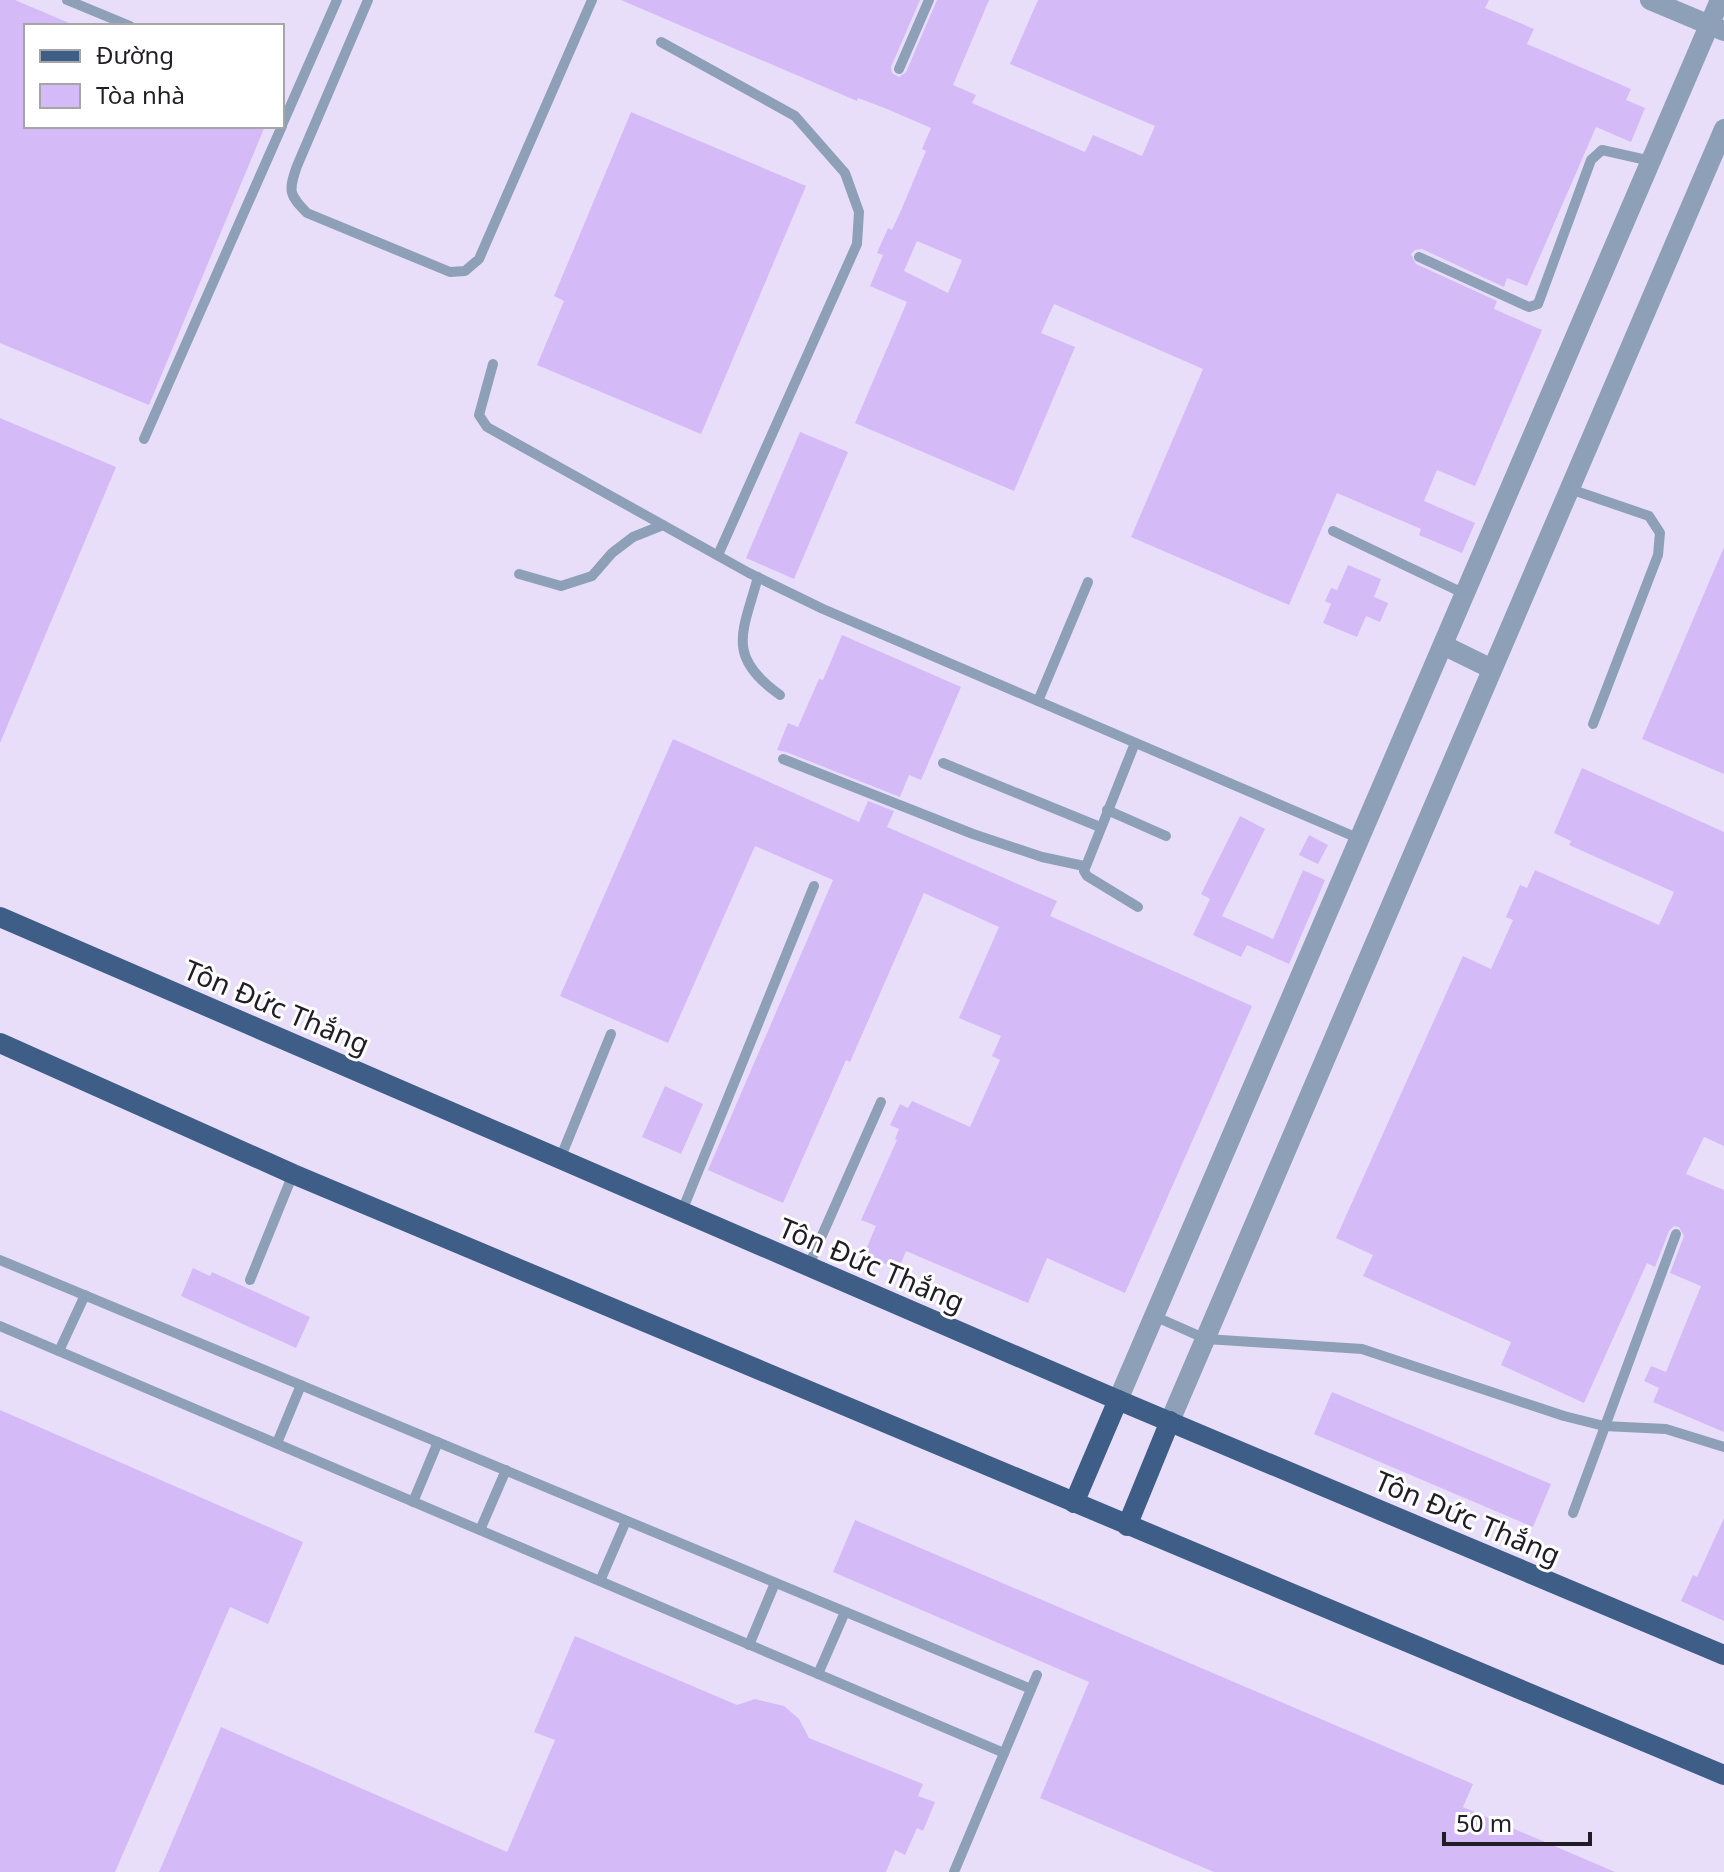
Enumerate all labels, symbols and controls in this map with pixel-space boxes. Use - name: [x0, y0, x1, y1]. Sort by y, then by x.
- legend: [24, 24, 284, 128]
- text: Đường: [96, 38, 174, 71]
- text: Tòa nhà: [96, 78, 185, 111]
- street label: Tôn Đức Thắng: [178, 950, 376, 1062]
- street label: Tôn Đức Thắng: [773, 1208, 971, 1320]
- street label: Tôn Đức Thắng: [1369, 1461, 1567, 1573]
- scale bar: [1444, 1796, 1590, 1846]
- text: 50 m: [1456, 1806, 1512, 1839]

